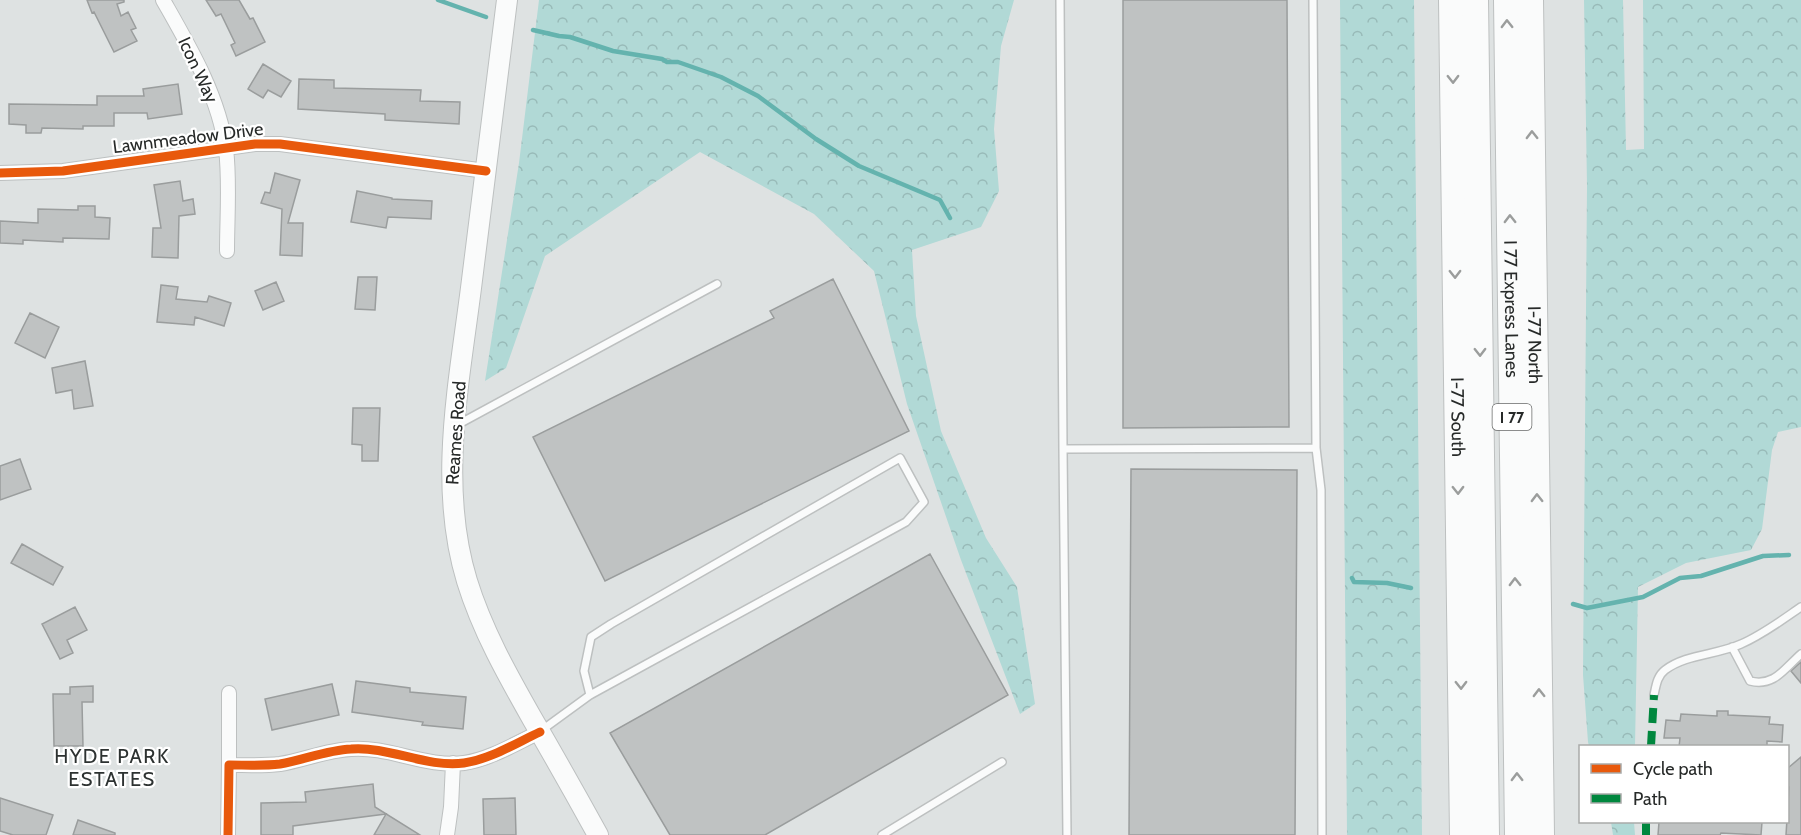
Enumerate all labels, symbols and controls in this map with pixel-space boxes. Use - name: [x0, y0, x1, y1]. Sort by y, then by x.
- one-way arrow: [1501, 19, 1513, 28]
- street label: Icon Way: [173, 34, 223, 106]
- one-way arrow: [1447, 75, 1459, 84]
- street label: Lawnmeadow Drive: [111, 118, 265, 158]
- one-way arrow: [1526, 130, 1538, 139]
- one-way arrow: [1504, 214, 1516, 223]
- street label: I 77 Express Lanes: [1499, 240, 1523, 378]
- one-way arrow: [1449, 270, 1462, 279]
- street label: I-77 North: [1523, 306, 1546, 384]
- one-way arrow: [1473, 348, 1486, 357]
- street label: I-77 South: [1446, 377, 1469, 457]
- street label: Reames Road: [441, 380, 471, 486]
- road number: I 77: [1492, 404, 1532, 430]
- one-way arrow: [1452, 486, 1465, 495]
- one-way arrow: [1530, 493, 1543, 502]
- one-way arrow: [1509, 577, 1521, 586]
- one-way arrow: [1455, 681, 1467, 690]
- one-way arrow: [1533, 688, 1545, 697]
- district label: HYDE PARK ESTATES: [54, 744, 170, 791]
- legend: [1579, 745, 1789, 823]
- text: Cycle path: [1633, 758, 1713, 780]
- one-way arrow: [1511, 772, 1523, 781]
- text: Path: [1633, 788, 1667, 810]

